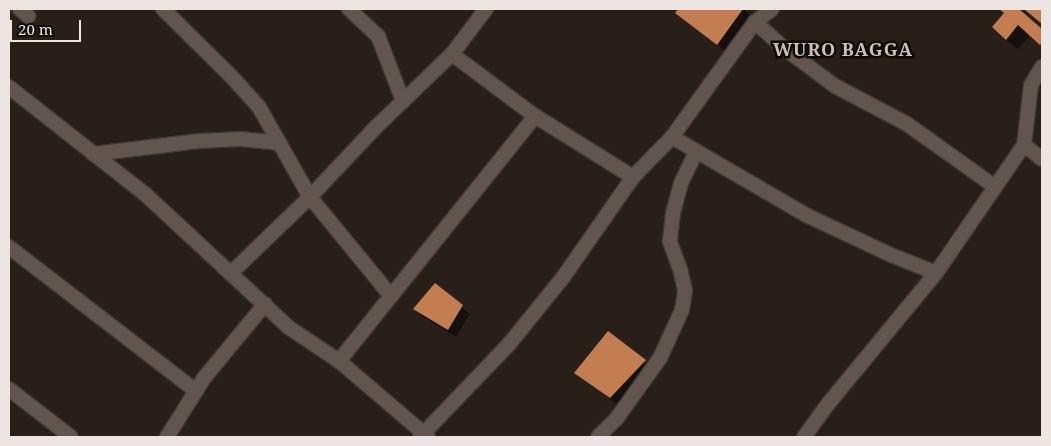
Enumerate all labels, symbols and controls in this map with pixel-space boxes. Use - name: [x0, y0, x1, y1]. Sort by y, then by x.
- scale bar: [12, 10, 84, 42]
- text: 20 m: [18, 19, 53, 39]
- district label: WURO BAGGA: [772, 38, 914, 60]

